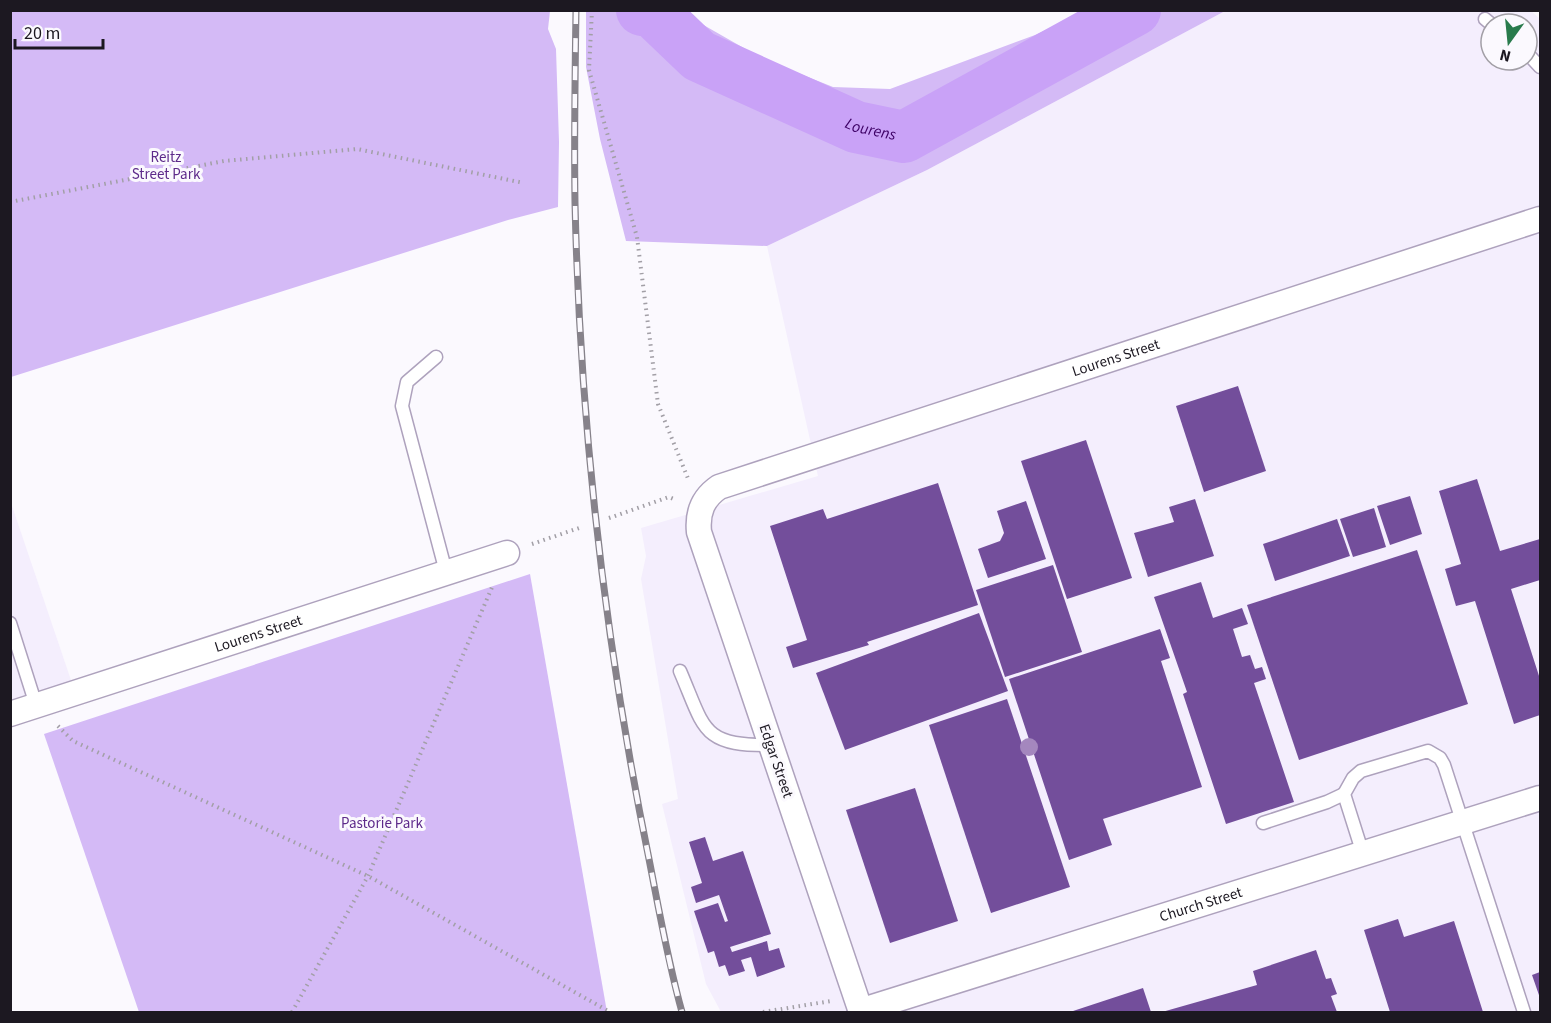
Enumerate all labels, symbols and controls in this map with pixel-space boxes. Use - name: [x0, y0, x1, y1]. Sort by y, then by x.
- scale bar: [15, 12, 104, 50]
- north arrow: [1479, 12, 1539, 72]
- text: 20 m: [24, 21, 60, 46]
- text: N: [1497, 44, 1513, 68]
- water label: Lourens: [841, 112, 899, 146]
- park label: Reitz Street Park: [132, 147, 201, 185]
- street label: Lourens Street: [1069, 333, 1162, 382]
- street label: Lourens Street: [212, 610, 305, 658]
- street label: Edgar Street: [754, 721, 798, 801]
- park label: Pastorie Park: [341, 813, 423, 834]
- street label: Church Street: [1157, 881, 1245, 927]

